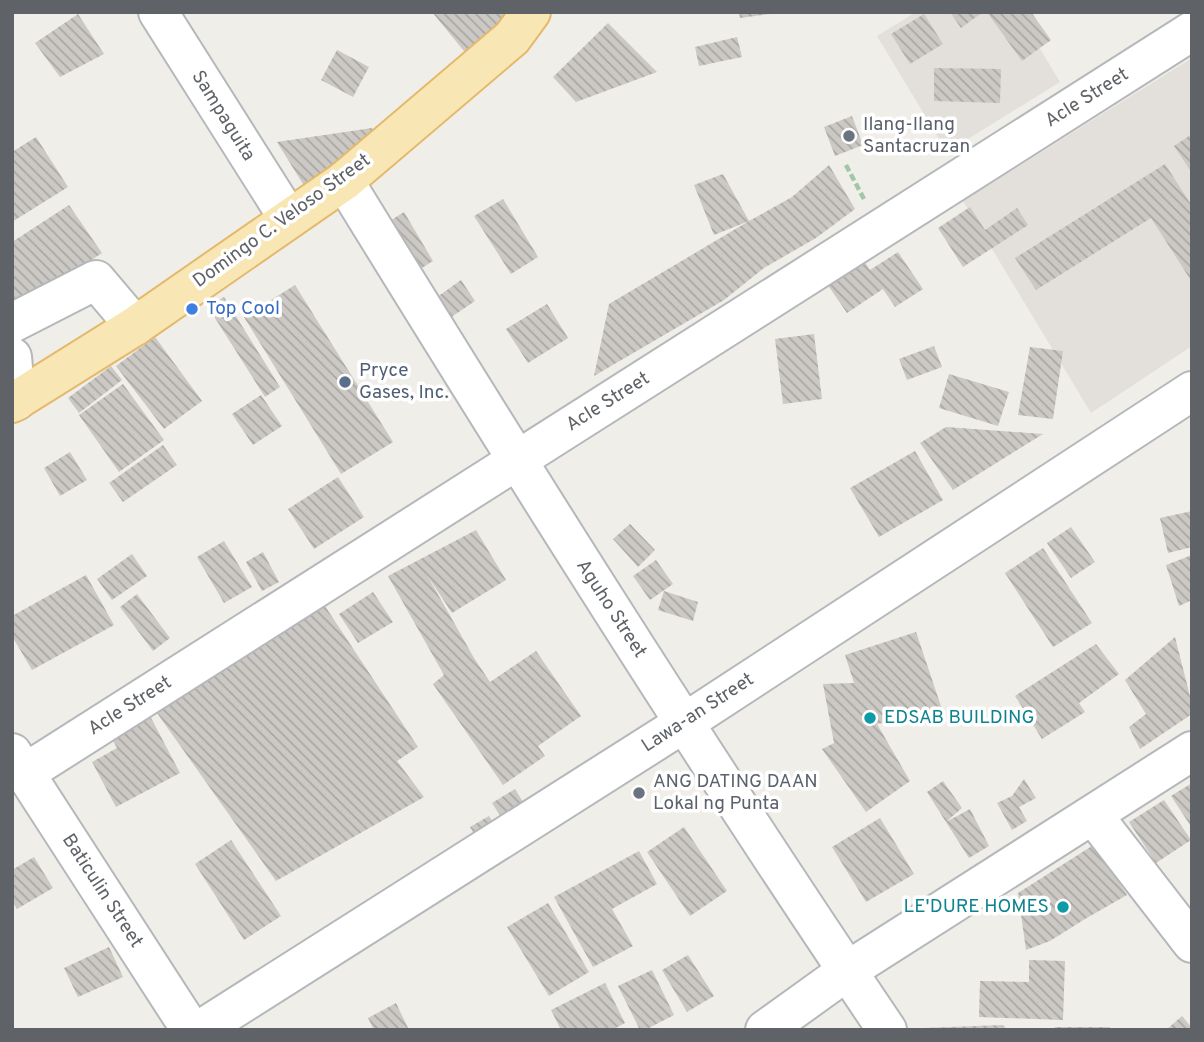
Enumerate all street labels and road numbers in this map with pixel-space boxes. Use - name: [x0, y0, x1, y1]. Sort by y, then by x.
- street label: Acle Street: [1041, 63, 1133, 133]
- street label: Sampaguita: [186, 66, 260, 166]
- street label: Domingo C. Veloso Street: [189, 149, 375, 293]
- street label: Acle Street: [562, 367, 654, 437]
- street label: Aguho Street: [570, 555, 652, 663]
- street label: Lawa-an Street: [637, 668, 759, 758]
- street label: Acle Street: [84, 671, 176, 741]
- street label: Baticulin Street: [56, 829, 148, 953]

